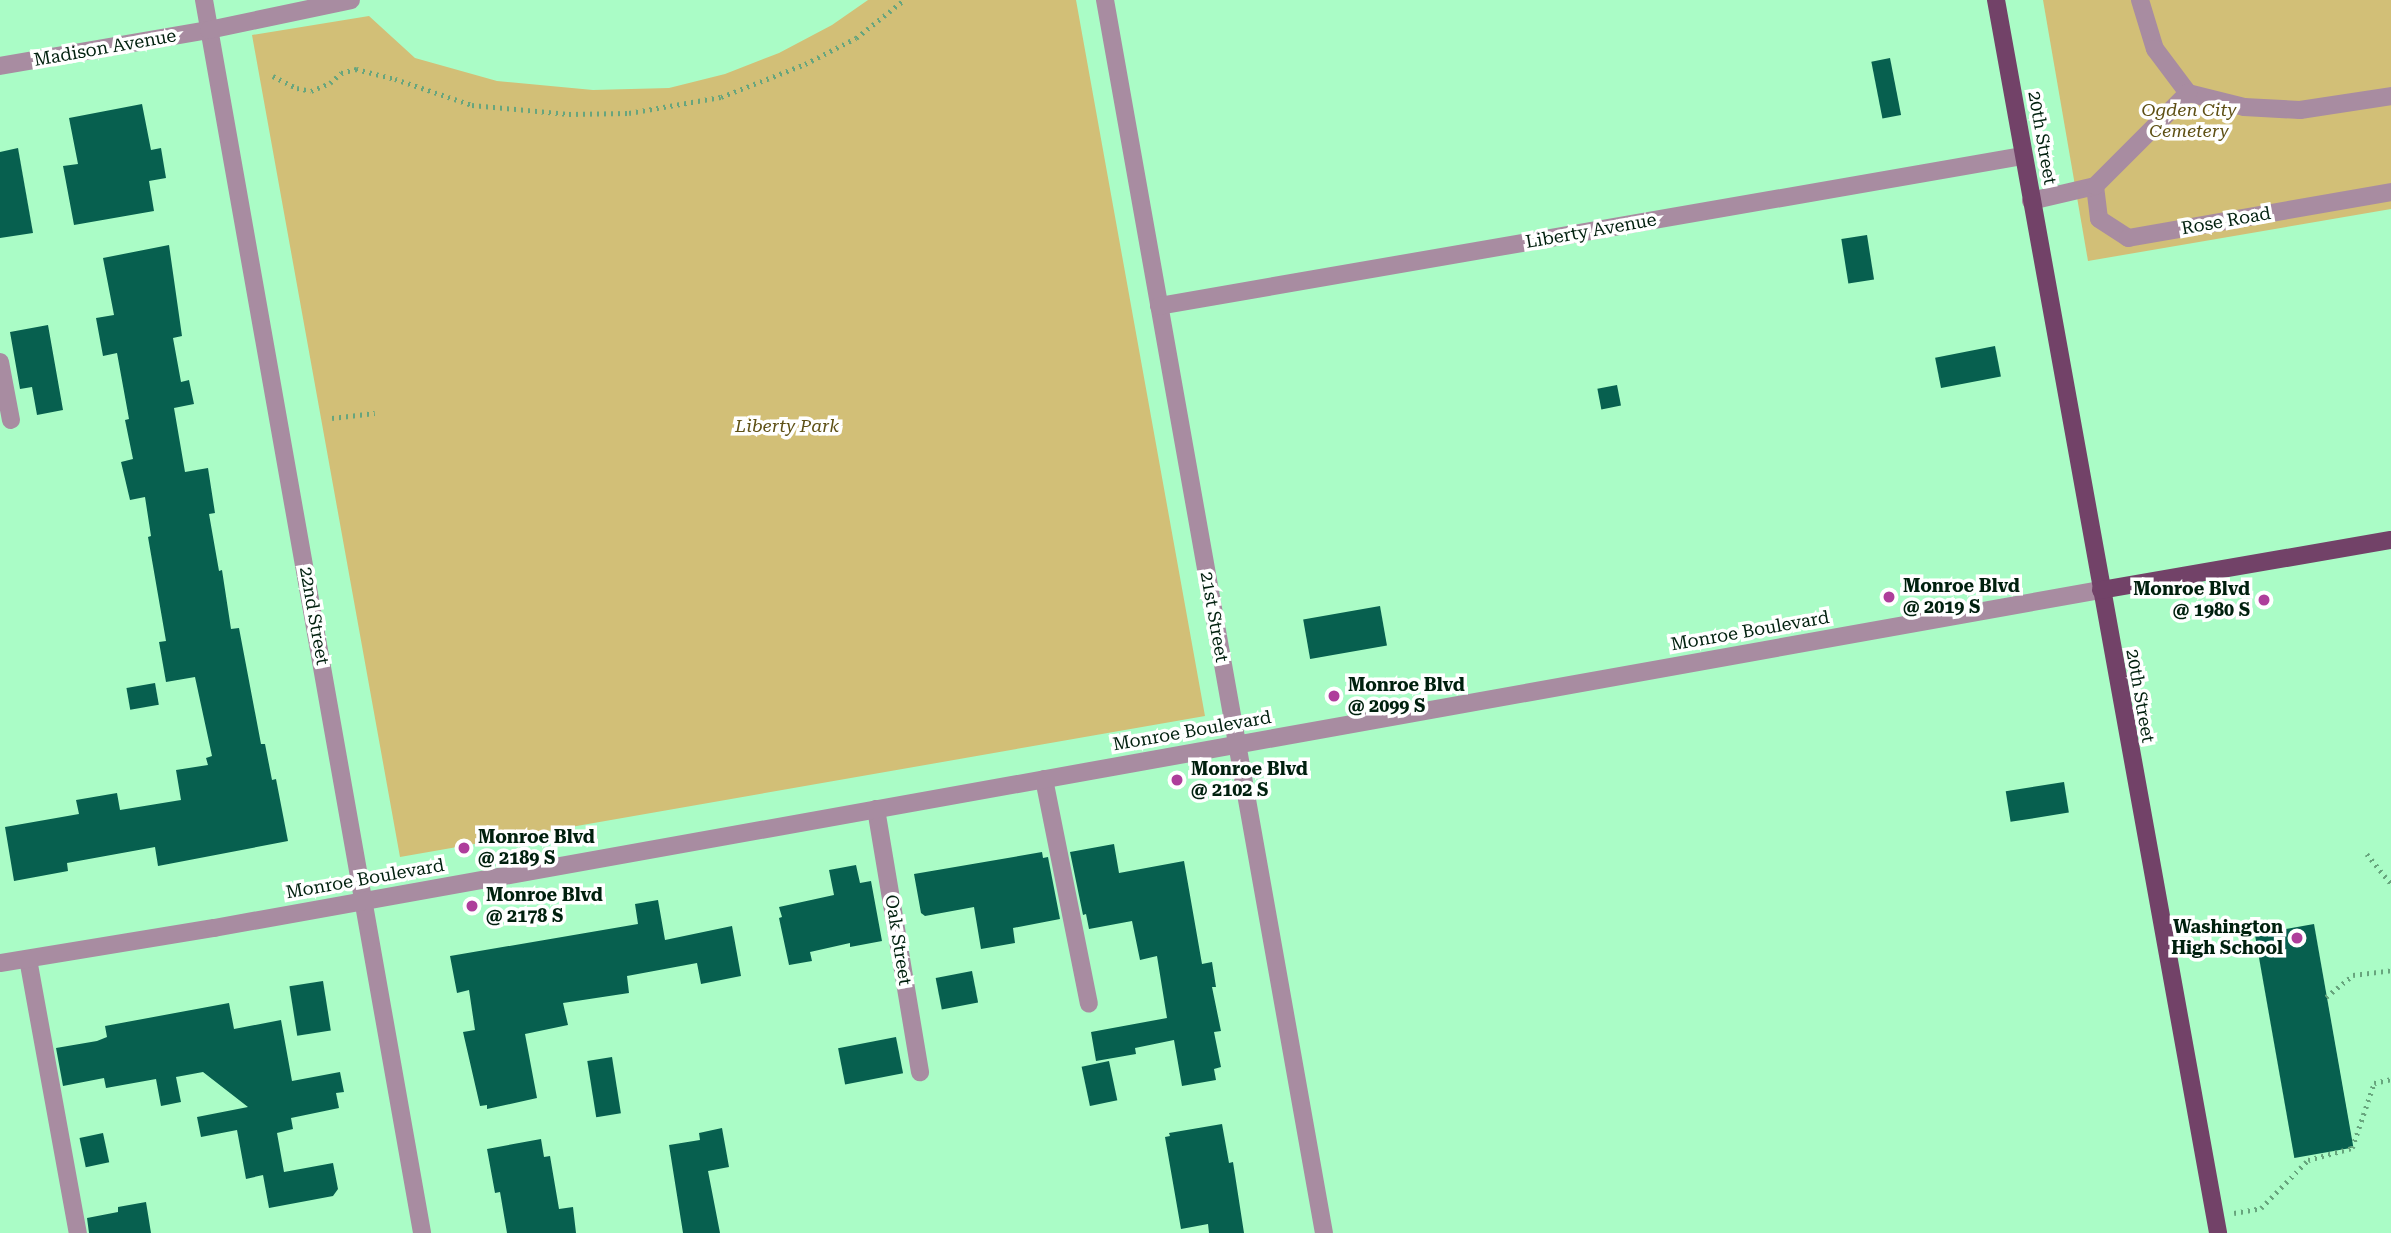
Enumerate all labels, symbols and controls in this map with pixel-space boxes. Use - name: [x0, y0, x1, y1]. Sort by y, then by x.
- street label: Madison Avenue: [32, 25, 178, 71]
- street label: 20th Street: [2023, 90, 2061, 186]
- park label: Ogden City Cemetery: [2142, 100, 2236, 142]
- street label: Rose Road: [2180, 203, 2272, 239]
- street label: Liberty Avenue: [1524, 209, 1658, 253]
- park label: Liberty Park: [735, 415, 839, 437]
- street label: 22nd Street: [295, 565, 333, 667]
- street label: 21st Street: [1195, 570, 1233, 664]
- place label: Monroe Blvd @ 2019 S: [1903, 576, 2020, 618]
- place label: Monroe Blvd @ 1980 S: [2133, 579, 2250, 622]
- marker: Monroe Blvd @ 2019 S: [1881, 589, 1897, 605]
- marker: Monroe Blvd @ 1980 S: [2256, 592, 2272, 608]
- street label: Monroe Boulevard: [1669, 606, 1831, 656]
- street label: 20th Street: [2121, 648, 2159, 744]
- place label: Monroe Blvd @ 2099 S: [1348, 675, 1465, 718]
- marker: Monroe Blvd @ 2099 S: [1326, 688, 1342, 704]
- street label: Monroe Boulevard: [1111, 706, 1273, 756]
- place label: Monroe Blvd @ 2102 S: [1191, 759, 1308, 802]
- marker: Monroe Blvd @ 2102 S: [1169, 772, 1185, 788]
- place label: Monroe Blvd @ 2189 S: [478, 827, 595, 870]
- marker: Monroe Blvd @ 2189 S: [456, 840, 472, 856]
- street label: Monroe Boulevard: [284, 854, 446, 904]
- place label: Monroe Blvd @ 2178 S: [486, 885, 603, 928]
- street label: Oak Street: [880, 893, 916, 987]
- marker: Monroe Blvd @ 2178 S: [464, 898, 480, 914]
- place label: Washington High School: [2171, 917, 2283, 960]
- marker: Washington High School: [2289, 930, 2305, 946]

